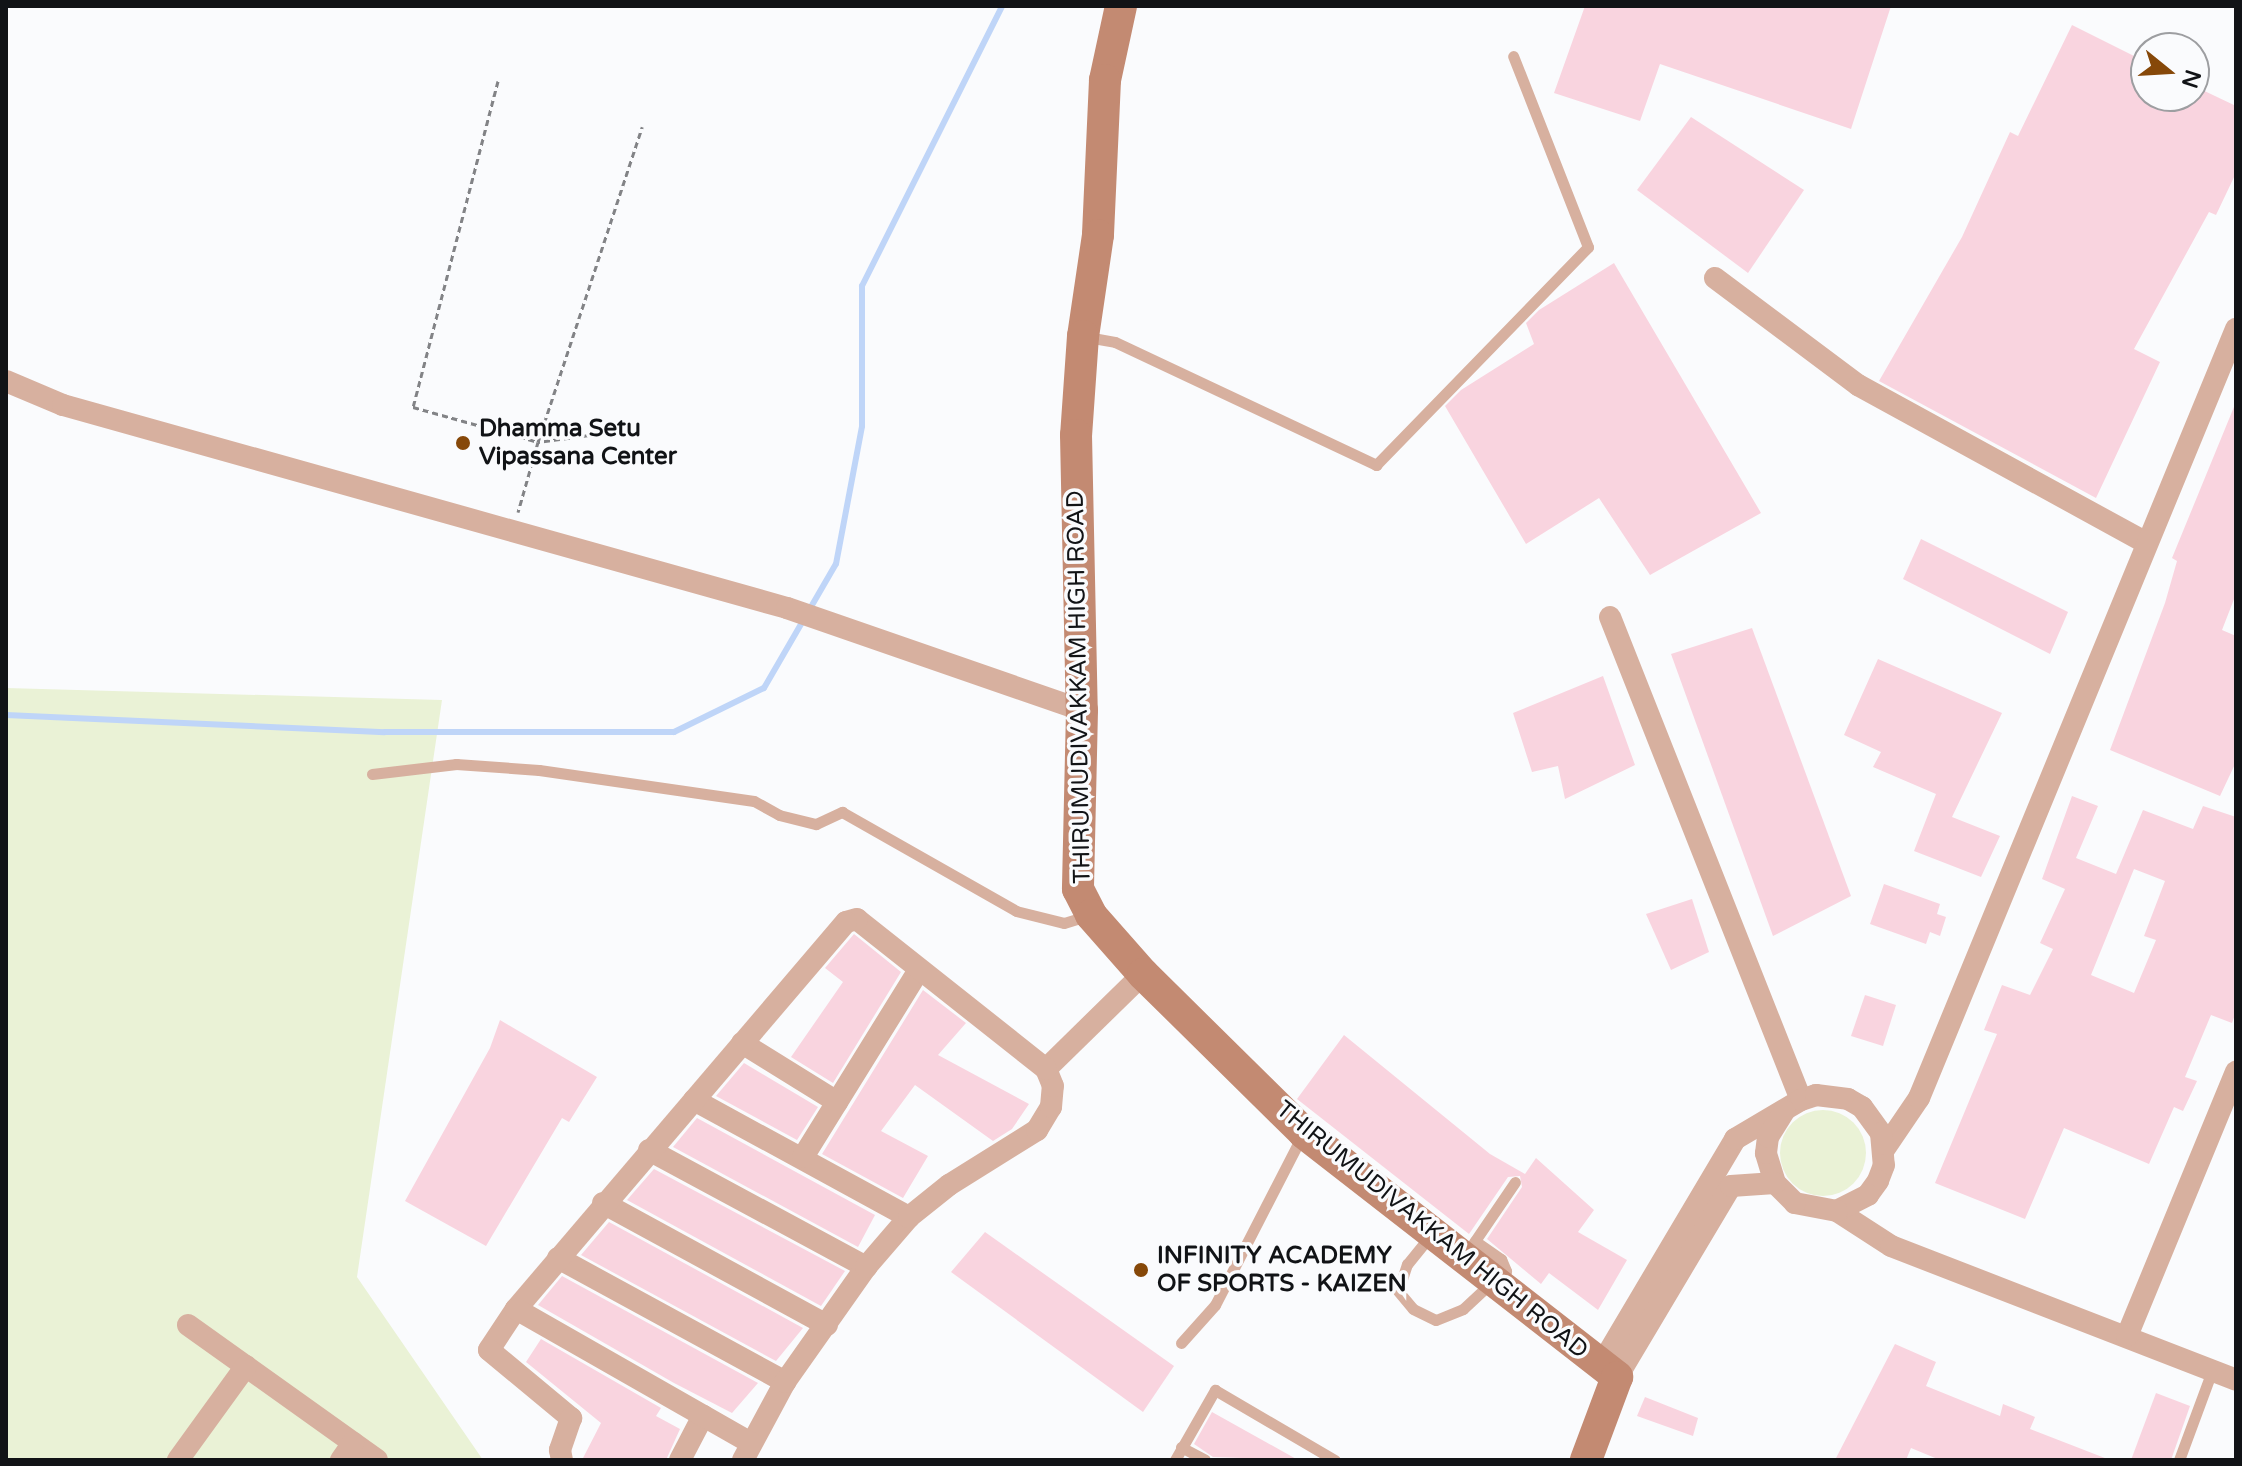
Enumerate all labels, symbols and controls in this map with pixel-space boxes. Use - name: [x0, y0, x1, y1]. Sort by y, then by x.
- north arrow: [2130, 32, 2210, 112]
- text: N: [2176, 66, 2206, 91]
- place label: Dhamma Setu Vipassana Center: [479, 415, 677, 471]
- marker: Dhamma Setu Vipassana Center: [454, 434, 472, 452]
- street label: THIRUMUDIVAKKAM HIGH ROAD: [1061, 490, 1097, 884]
- street label: THIRUMUDIVAKKAM HIGH ROAD: [1270, 1095, 1594, 1365]
- place label: INFINITY ACADEMY OF SPORTS - KAIZEN: [1157, 1242, 1407, 1298]
- marker: INFINITY ACADEMY OF SPORTS - KAIZEN: [1132, 1261, 1150, 1279]

